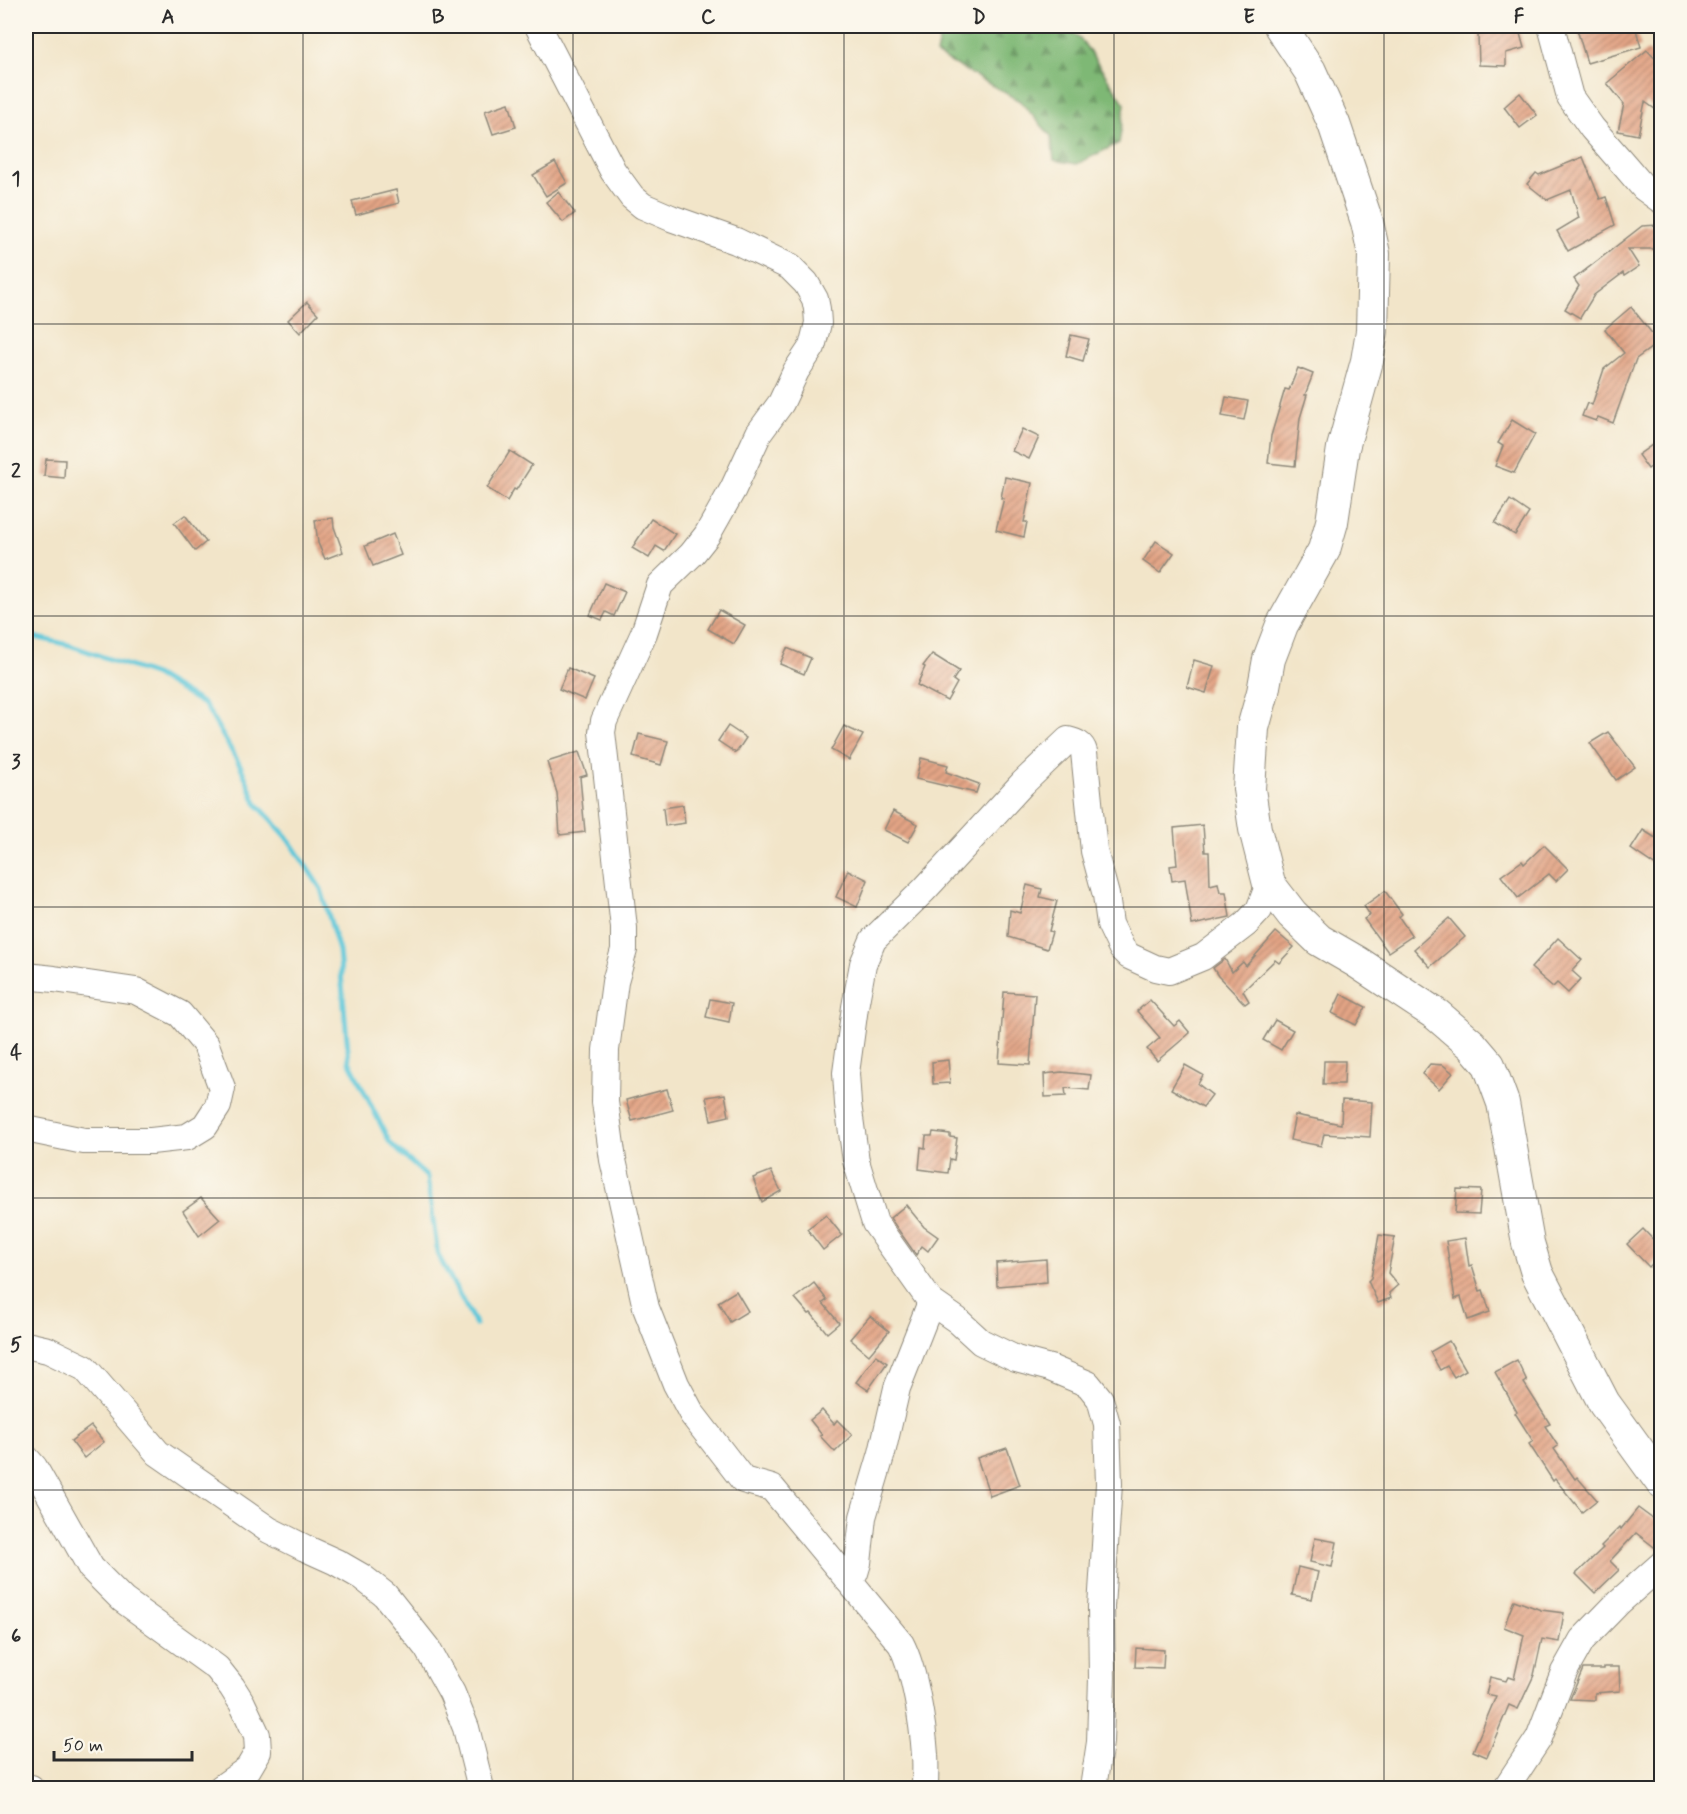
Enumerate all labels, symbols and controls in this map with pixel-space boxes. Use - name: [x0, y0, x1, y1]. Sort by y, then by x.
- text: A: [161, 4, 175, 31]
- text: B: [432, 4, 445, 31]
- text: C: [701, 4, 716, 31]
- text: D: [972, 4, 986, 31]
- text: E: [1243, 4, 1255, 31]
- text: F: [1514, 4, 1525, 31]
- text: 1: [12, 166, 20, 193]
- text: 2: [11, 458, 21, 485]
- text: 3: [11, 749, 21, 776]
- text: 4: [10, 1040, 22, 1067]
- text: 5: [10, 1332, 22, 1359]
- text: 6: [11, 1623, 21, 1650]
- scale bar: [54, 1724, 192, 1762]
- text: 50 m: [63, 1734, 103, 1758]

